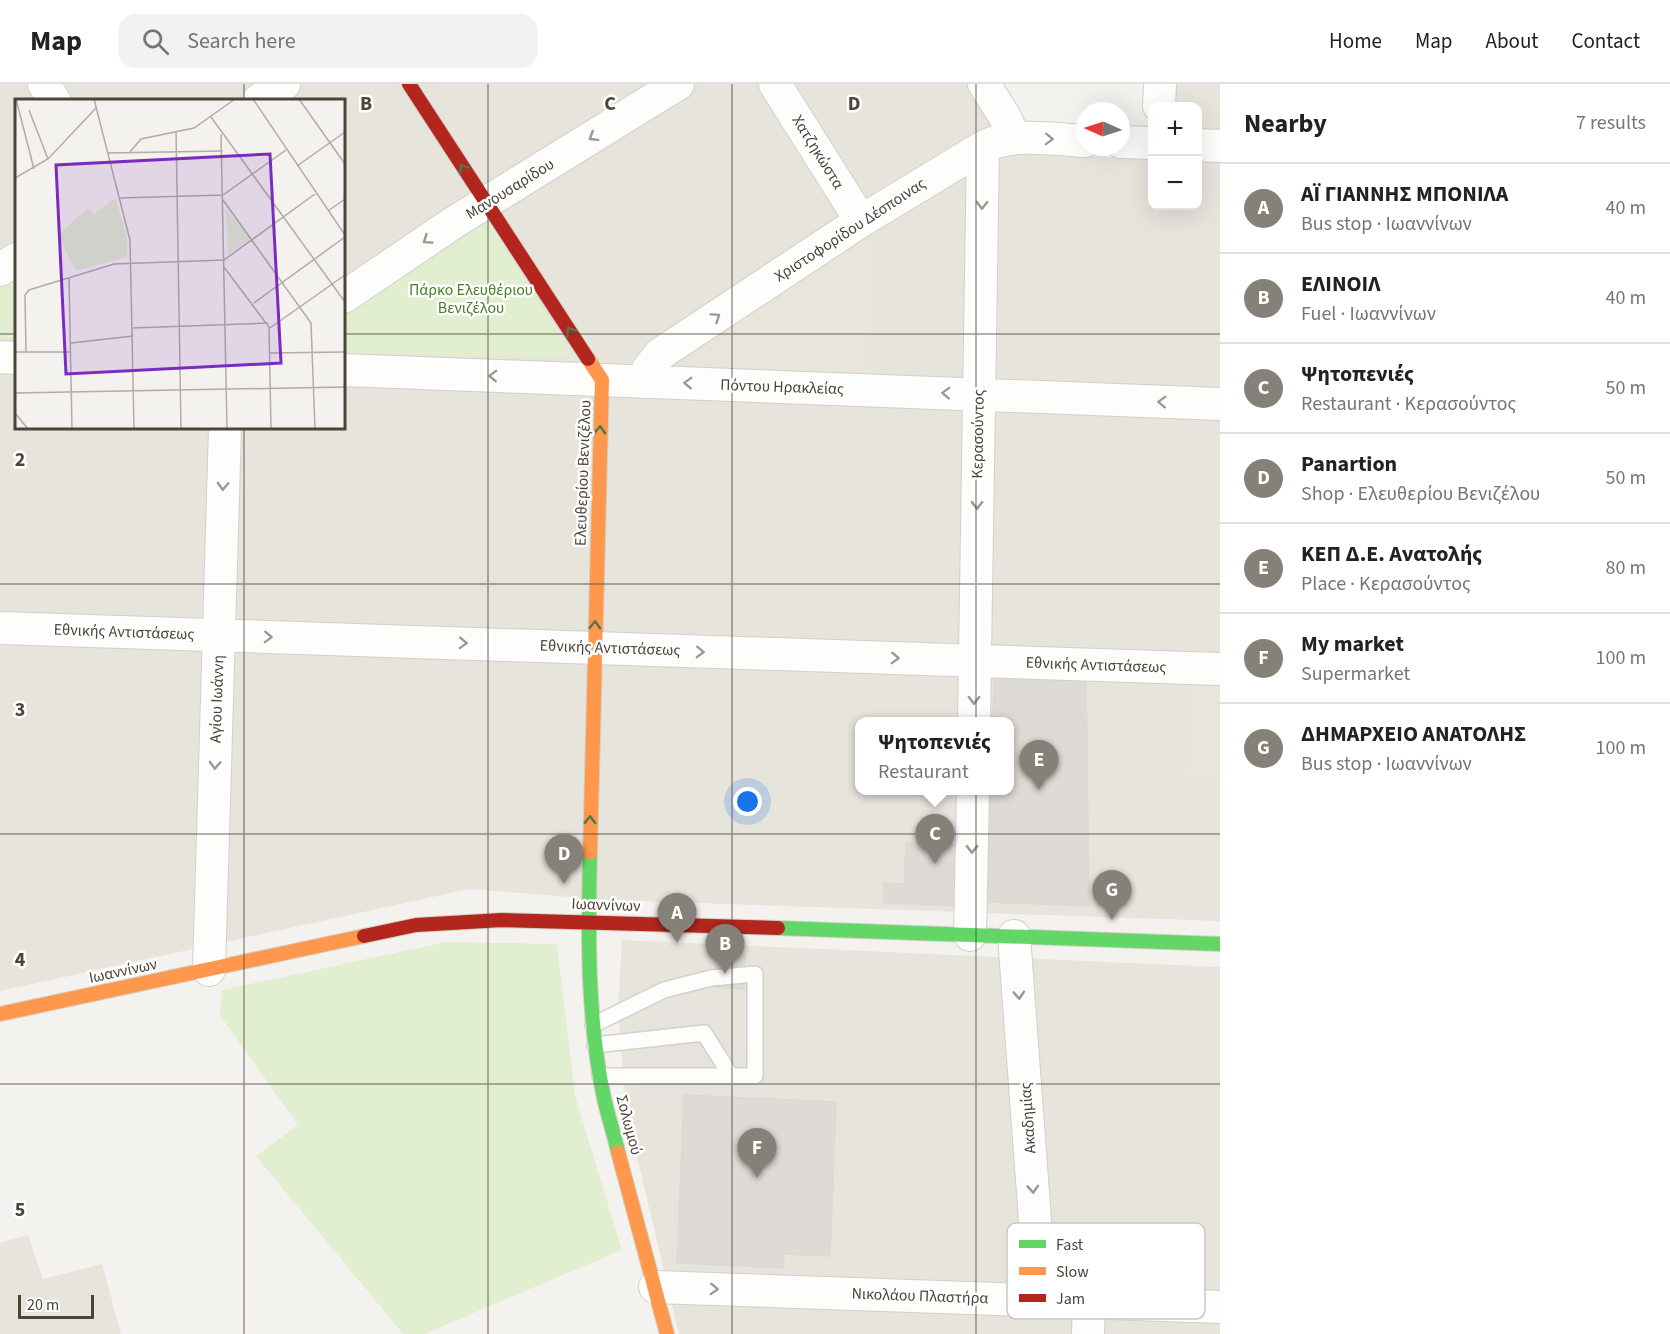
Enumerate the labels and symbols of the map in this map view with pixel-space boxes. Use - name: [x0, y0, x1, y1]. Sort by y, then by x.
- text: B: [360, 90, 372, 118]
- text: C: [604, 90, 616, 118]
- text: D: [848, 90, 860, 118]
- inset map: [15, 99, 345, 429]
- north arrow: [1076, 102, 1130, 156]
- street label: Χατζηκώστα: [787, 111, 849, 193]
- one-way arrow: [589, 130, 599, 142]
- one-way arrow: [1045, 133, 1054, 145]
- street label: Μανουσαρίδου: [462, 153, 558, 225]
- one-way arrow: [459, 164, 471, 174]
- street label: Χριστοφορίδου Δέσποινας: [770, 173, 930, 287]
- one-way arrow: [976, 201, 988, 210]
- one-way arrow: [423, 233, 434, 244]
- park label: Πάρκο Ελευθέριου Βενιζέλου: [409, 279, 533, 319]
- one-way arrow: [710, 313, 721, 324]
- one-way arrow: [566, 327, 577, 338]
- one-way arrow: [489, 369, 498, 382]
- street label: Πόντου Ηρακλείας: [720, 374, 844, 400]
- one-way arrow: [683, 377, 692, 390]
- one-way arrow: [941, 387, 950, 400]
- street label: Κερασούντος: [966, 389, 990, 479]
- one-way arrow: [1157, 395, 1166, 408]
- street label: Ελευθερίου Βενιζέλου: [569, 400, 597, 546]
- one-way arrow: [594, 426, 607, 435]
- text: 2: [15, 446, 25, 474]
- one-way arrow: [217, 481, 230, 490]
- one-way arrow: [971, 501, 983, 510]
- street label: Εθνικής Αντιστάσεως: [53, 619, 195, 645]
- one-way arrow: [589, 621, 602, 630]
- one-way arrow: [264, 630, 273, 643]
- street label: Εθνικής Αντιστάσεως: [539, 635, 681, 661]
- one-way arrow: [459, 637, 468, 650]
- one-way arrow: [696, 645, 705, 658]
- one-way arrow: [890, 652, 899, 665]
- street label: Εθνικής Αντιστάσεως: [1025, 652, 1167, 678]
- street label: Αγίου Ιωάννη: [204, 655, 230, 743]
- text: 3: [15, 696, 25, 724]
- one-way arrow: [968, 696, 980, 705]
- pin: E: [1020, 740, 1058, 790]
- one-way arrow: [209, 760, 221, 769]
- your location: [733, 787, 762, 816]
- pin: C: [916, 814, 954, 864]
- one-way arrow: [584, 816, 597, 825]
- pin: D: [544, 834, 584, 884]
- one-way arrow: [966, 844, 978, 853]
- pin: G: [1092, 870, 1132, 920]
- street label: Ιωαννίνων: [571, 893, 641, 917]
- pin: A: [658, 894, 696, 943]
- pin: B: [706, 924, 744, 974]
- text: 4: [15, 946, 26, 974]
- street label: Ιωαννίνων: [87, 953, 160, 989]
- one-way arrow: [1012, 990, 1025, 999]
- street label: Ακαδημίας: [1015, 1082, 1041, 1154]
- street label: Σολωμού: [610, 1093, 648, 1157]
- pin: F: [738, 1128, 777, 1178]
- one-way arrow: [1026, 1185, 1039, 1194]
- text: 5: [15, 1196, 25, 1224]
- legend: [1007, 1223, 1205, 1319]
- text: Fast: [1056, 1234, 1084, 1256]
- text: Slow: [1056, 1261, 1089, 1283]
- one-way arrow: [709, 1283, 718, 1295]
- street label: Νικολάου Πλαστήρα: [851, 1283, 989, 1309]
- text: Jam: [1056, 1288, 1085, 1310]
- scale bar: [18, 1292, 94, 1320]

